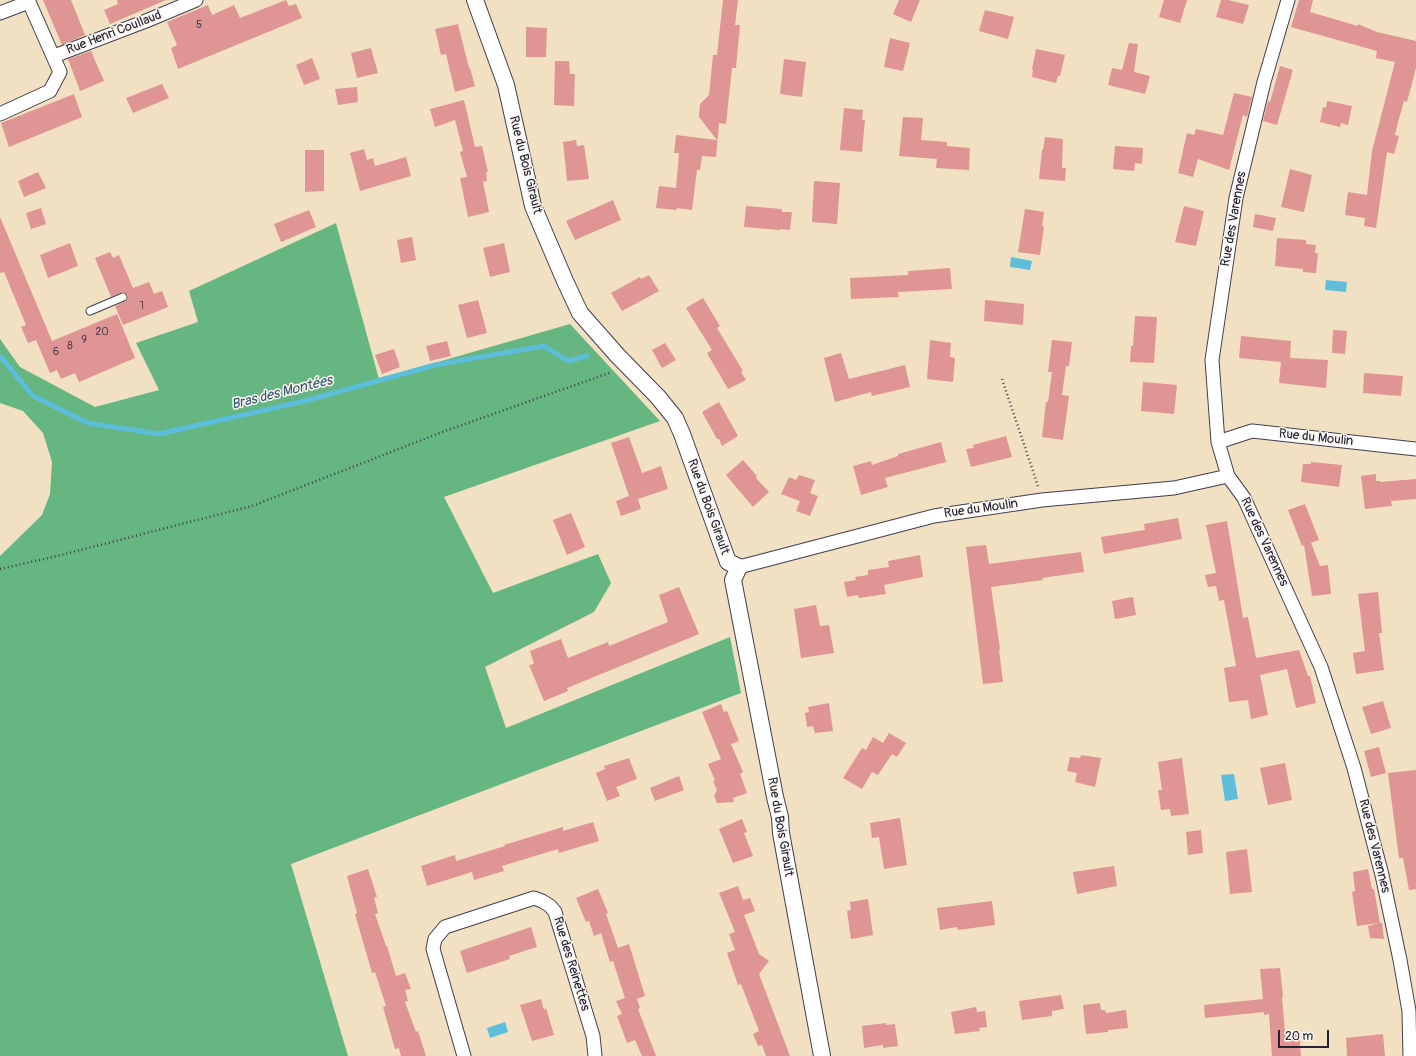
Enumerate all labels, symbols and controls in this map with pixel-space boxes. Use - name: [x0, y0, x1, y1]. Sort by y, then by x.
- street label: Rue Henri Coullaud: [64, 8, 164, 58]
- house number: 5: [196, 18, 202, 32]
- street label: Rue du Bois Girault: [505, 114, 545, 216]
- street label: Rue des Varennes: [1218, 170, 1250, 268]
- house number: 1: [140, 299, 144, 313]
- house number: 20: [95, 325, 109, 339]
- house number: 9: [81, 333, 87, 347]
- house number: 8: [67, 339, 73, 353]
- house number: 6: [53, 345, 59, 359]
- water label: Bras des Montées: [230, 372, 334, 414]
- street label: Rue du Moulin: [1278, 426, 1354, 450]
- street label: Rue du Bois Girault: [683, 457, 733, 557]
- street label: Rue des Varennes: [1237, 495, 1291, 589]
- street label: Rue du Moulin: [943, 496, 1019, 522]
- street label: Rue du Bois Girault: [764, 776, 796, 878]
- street label: Rue des Varennes: [1355, 797, 1393, 895]
- street label: Rue des Reinettes: [549, 915, 593, 1013]
- scale bar: [1280, 1022, 1331, 1048]
- text: 20 m: [1285, 1029, 1313, 1044]

